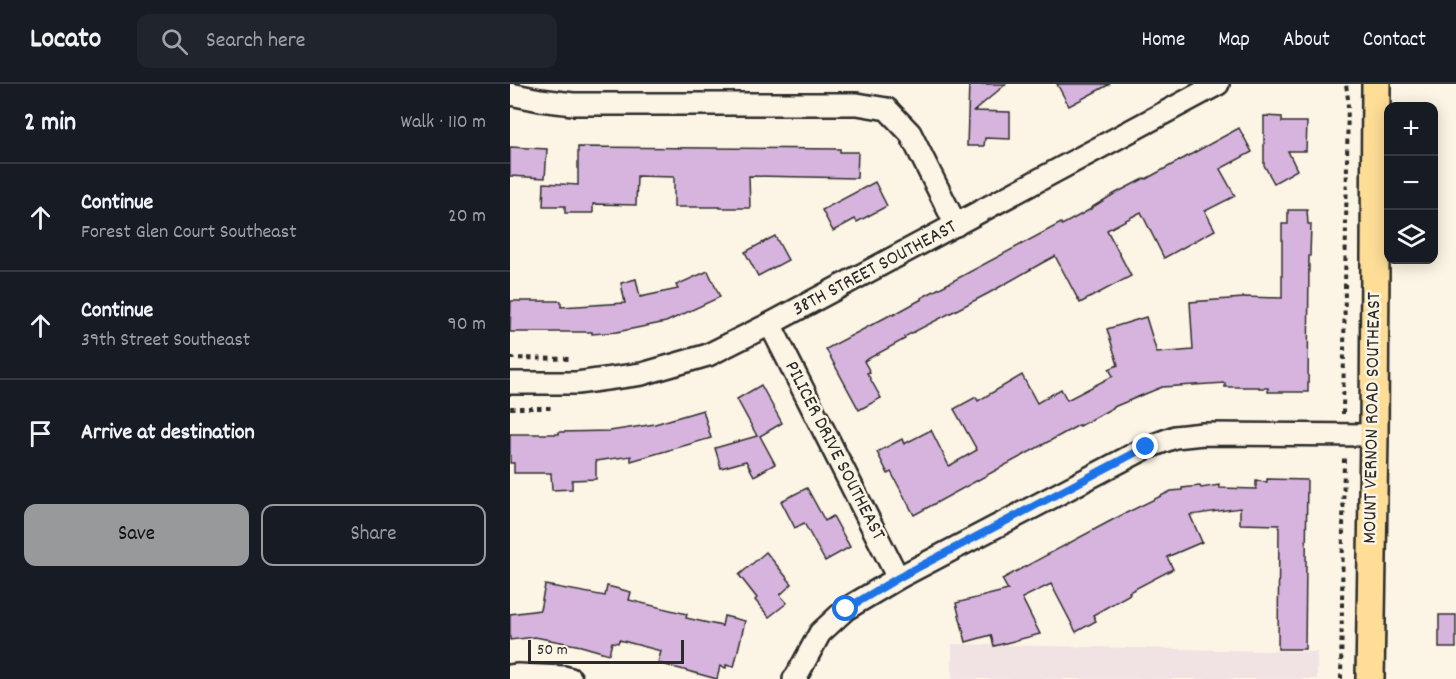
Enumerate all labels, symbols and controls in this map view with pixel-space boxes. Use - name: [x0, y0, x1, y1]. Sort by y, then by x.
- search box: [137, 14, 557, 68]
- text: Locato: [30, 21, 101, 61]
- icon: search: [158, 25, 191, 58]
- text: Search here: [206, 26, 306, 57]
- text: Home: [1141, 26, 1185, 56]
- text: Map: [1218, 26, 1250, 56]
- text: About: [1283, 26, 1330, 56]
- text: Contact: [1363, 26, 1426, 56]
- map controls: [1384, 102, 1438, 264]
- button: +: [1384, 102, 1438, 156]
- text: 2 min: [24, 105, 76, 142]
- text: Walk · 110 m: [400, 109, 486, 137]
- button: −: [1384, 156, 1438, 210]
- text: Continue: [81, 188, 153, 219]
- icon: ahead: [24, 201, 57, 234]
- text: 20 m: [448, 203, 486, 231]
- button: layers: [1384, 210, 1438, 264]
- street label: 38TH STREET SOUTHEAST: [788, 214, 962, 324]
- text: Forest Glen Court Southeast: [81, 219, 297, 247]
- street label: MOUNT VERNON ROAD SOUTHEAST: [1357, 292, 1389, 544]
- text: Continue: [81, 296, 153, 327]
- icon: ahead: [24, 309, 57, 342]
- text: 90 m: [448, 311, 486, 339]
- text: 39th Street Southeast: [81, 327, 250, 355]
- street label: PILICER DRIVE SOUTHEAST: [777, 357, 891, 545]
- icon: arrive: [24, 417, 57, 450]
- text: Arrive at destination: [81, 418, 255, 449]
- route end: [1132, 433, 1158, 459]
- button: Save: [24, 504, 249, 566]
- button: Share: [261, 504, 486, 566]
- route start: [832, 595, 858, 621]
- scale bar: [528, 637, 684, 664]
- text: 50 m: [537, 639, 568, 662]

